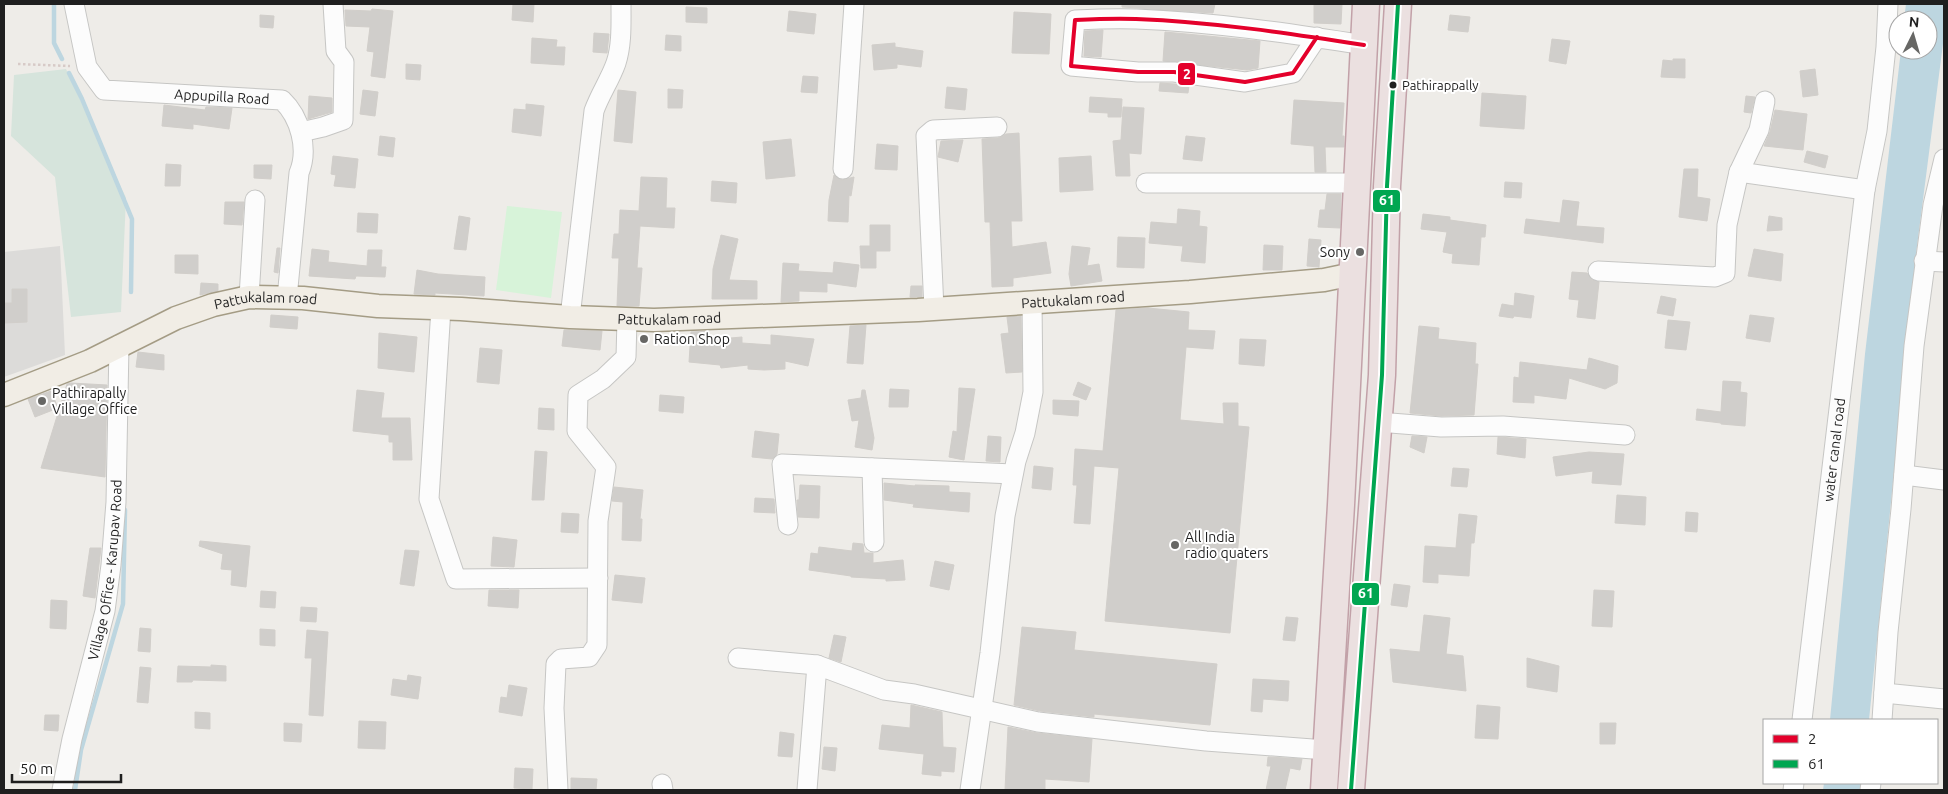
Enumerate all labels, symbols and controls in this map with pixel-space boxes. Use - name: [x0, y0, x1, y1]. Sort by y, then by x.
- north arrow: [1888, 10, 1938, 60]
- text: N: [1908, 14, 1920, 30]
- line badge: 2: [1177, 62, 1196, 86]
- text: 2: [1183, 66, 1191, 82]
- place label: Pathirappally: [1402, 78, 1479, 92]
- marker: Pathirappally: [1388, 80, 1398, 90]
- street label: Appupilla Road: [174, 86, 270, 107]
- line badge: 61: [1372, 189, 1401, 213]
- text: 61: [1379, 192, 1395, 208]
- place label: Sony: [1320, 244, 1350, 260]
- marker: Sony: [1354, 246, 1366, 258]
- street label: Pattukalam road: [1021, 288, 1125, 311]
- street label: Pattukalam road: [212, 289, 318, 313]
- street label: Pattukalam road: [617, 309, 722, 328]
- place label: Ration Shop: [654, 331, 730, 347]
- marker: Ration Shop: [638, 333, 650, 345]
- place label: Pathirapally Village Office: [52, 385, 137, 417]
- marker: Pathirapally Village Office: [36, 395, 48, 407]
- street label: water canal road: [1820, 397, 1848, 503]
- street label: Village Office - Karupav Road: [85, 479, 124, 662]
- place label: All India radio quaters: [1185, 529, 1268, 561]
- marker: All India radio quaters: [1169, 539, 1181, 551]
- line badge: 61: [1351, 582, 1380, 606]
- text: 61: [1358, 585, 1374, 601]
- legend: [1763, 719, 1938, 784]
- text: 2: [1808, 730, 1816, 747]
- scale bar: [12, 752, 121, 784]
- text: 61: [1808, 755, 1825, 772]
- text: 50 m: [20, 760, 53, 777]

